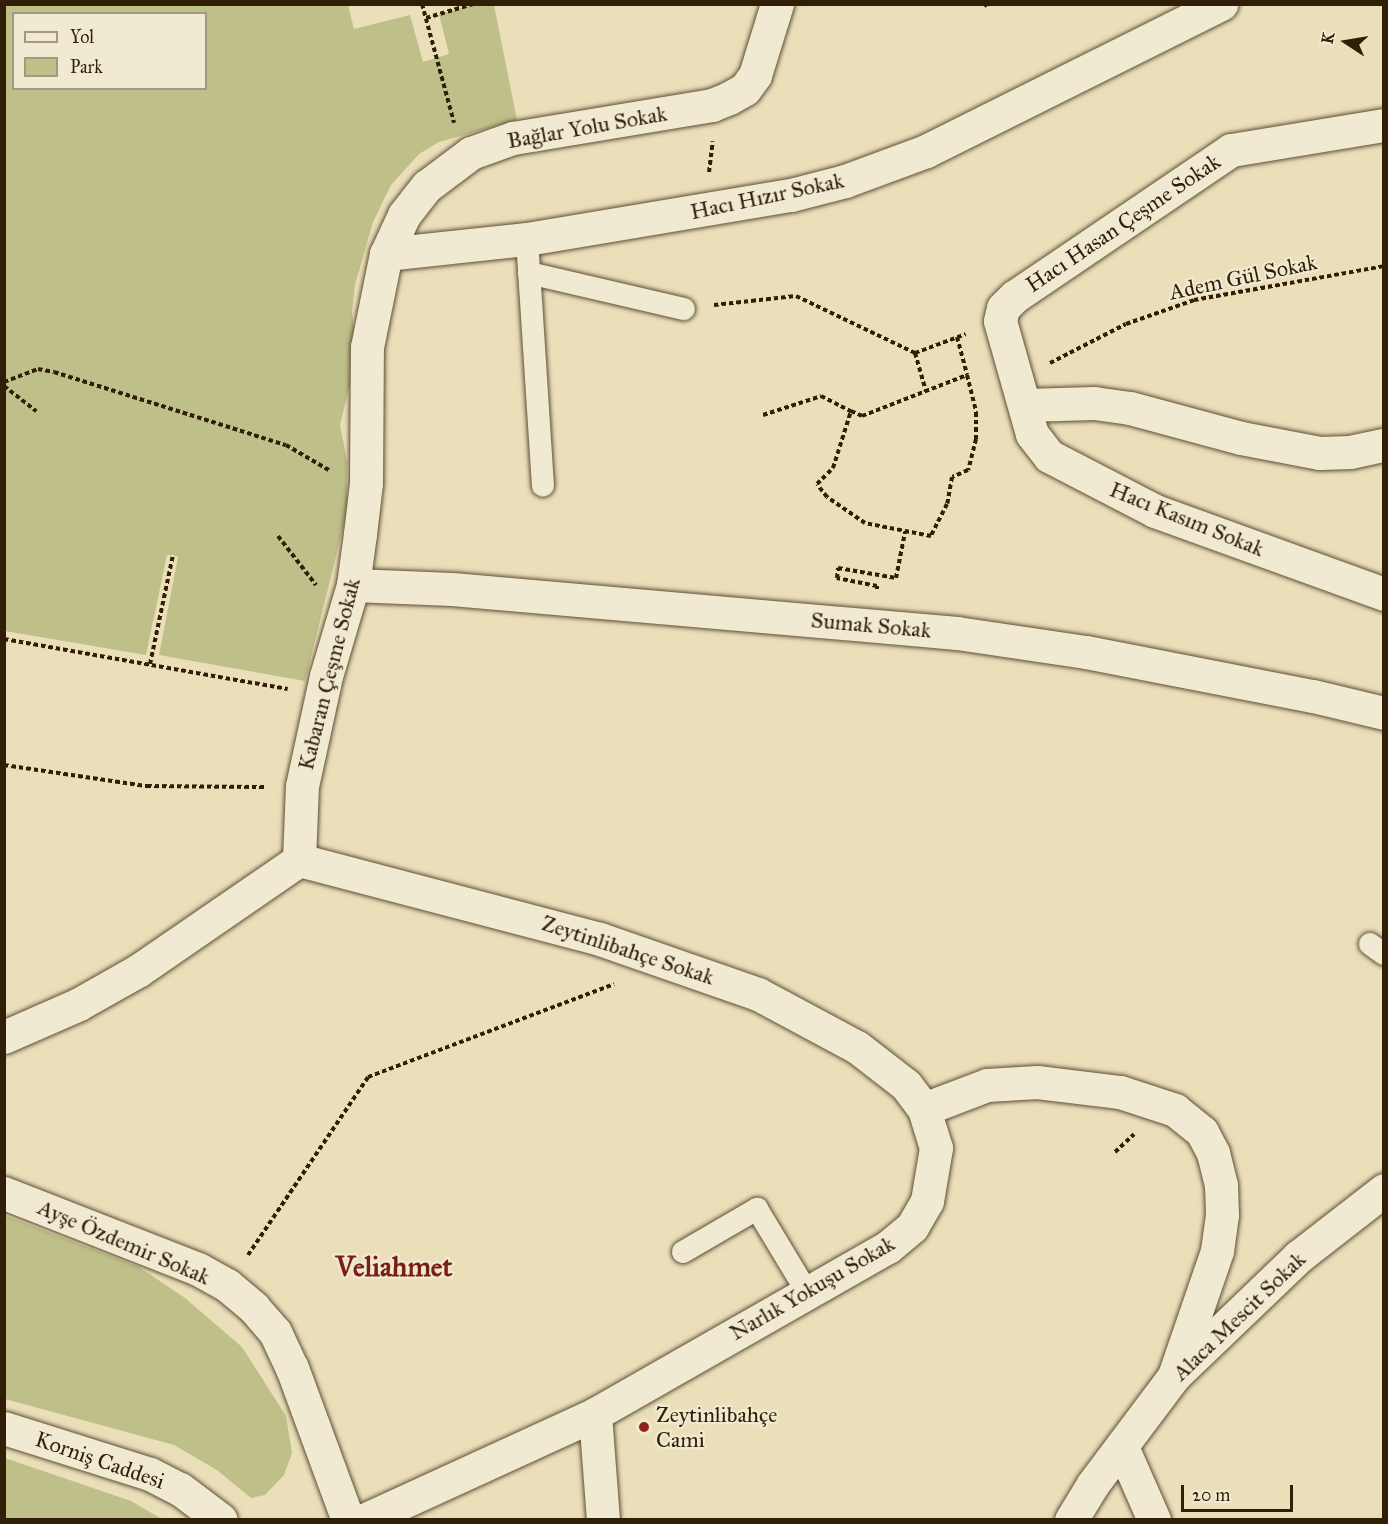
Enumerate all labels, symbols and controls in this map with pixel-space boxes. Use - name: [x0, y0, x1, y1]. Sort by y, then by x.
- legend: [12, 12, 207, 90]
- north arrow: [1316, 12, 1376, 72]
- text: Yol: [70, 26, 94, 48]
- text: K: [1317, 31, 1338, 46]
- text: Park: [70, 56, 103, 78]
- street label: Bağlar Yolu Sokak: [505, 100, 669, 154]
- street label: Hacı Hasan Çeşme Sokak: [1021, 148, 1225, 298]
- street label: Hacı Hızır Sokak: [688, 167, 846, 225]
- street label: Adem Gül Sokak: [1167, 248, 1319, 306]
- street label: Hacı Kasım Sokak: [1106, 476, 1268, 562]
- street label: Kabaran Çeşme Sokak: [292, 575, 366, 773]
- street label: Sumak Sokak: [810, 607, 932, 643]
- street label: Zeytinlibahçe Sokak: [539, 910, 717, 990]
- street label: Ayşe Özdemir Sokak: [34, 1194, 214, 1290]
- street label: Narlık Yokuşu Sokak: [725, 1230, 899, 1346]
- street label: Alaca Mescit Sokak: [1167, 1246, 1311, 1386]
- district label: Veliahmet: [336, 1250, 452, 1284]
- place label: Zeytinlibahçe Cami: [656, 1401, 777, 1452]
- marker: Zeytinlibahçe Cami: [637, 1420, 651, 1434]
- street label: Korniş Caddesi: [32, 1426, 168, 1494]
- scale bar: [1184, 1473, 1296, 1511]
- text: 20 m: [1192, 1484, 1230, 1506]

